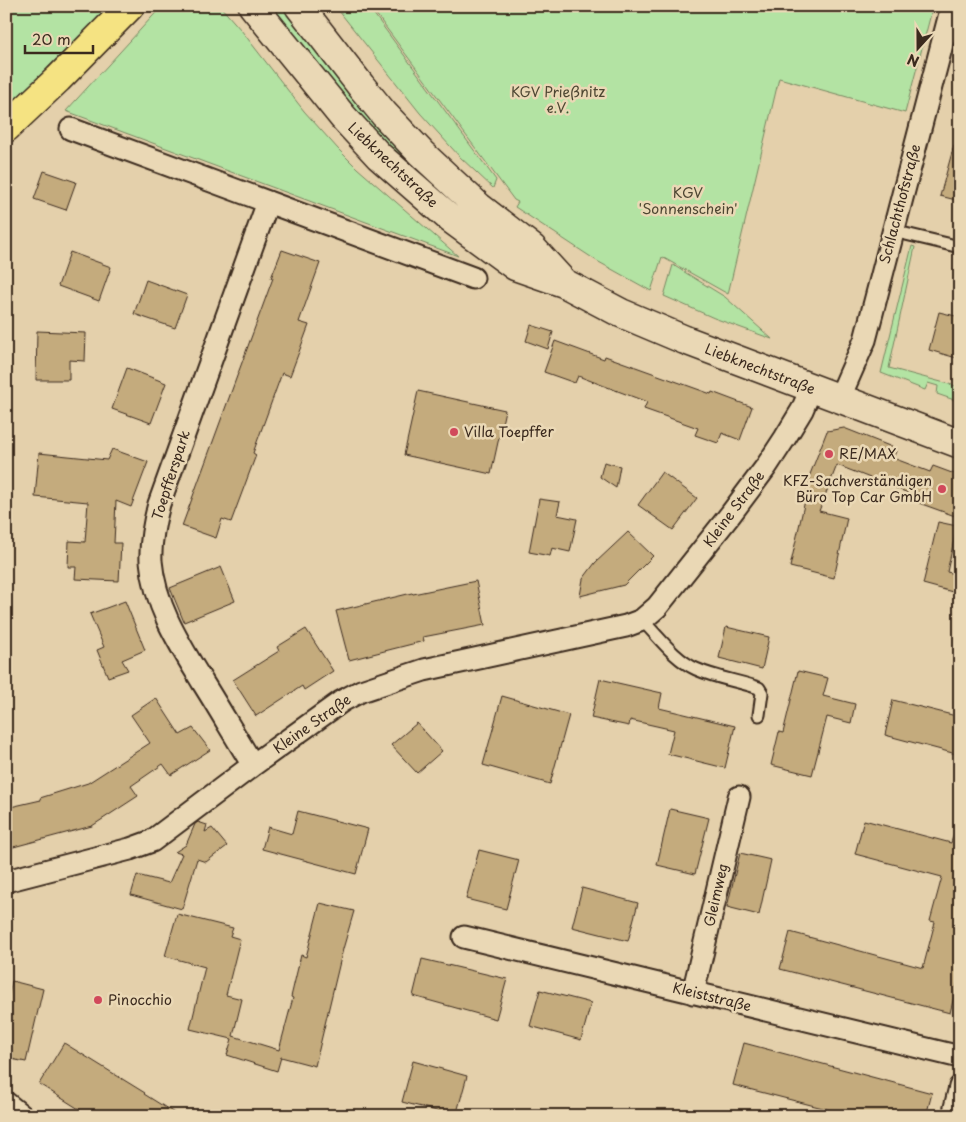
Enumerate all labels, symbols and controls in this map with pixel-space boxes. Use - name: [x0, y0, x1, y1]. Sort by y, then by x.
- scale bar: [25, 22, 92, 54]
- north arrow: [894, 22, 944, 72]
- text: 20 m: [32, 27, 71, 50]
- text: N: [904, 49, 922, 72]
- park label: KGV Prießnitz e.V.: [511, 81, 605, 118]
- street label: Liebknechtstraße: [343, 117, 443, 212]
- street label: Schlachthofstraße: [873, 142, 926, 266]
- park label: KGV 'Sonnenschein': [638, 182, 738, 219]
- street label: Liebknechtstraße: [702, 338, 818, 399]
- place label: Villa Toepffer: [464, 421, 554, 442]
- marker: Villa Toepffer: [448, 426, 460, 438]
- street label: Toepfferspark: [146, 427, 195, 523]
- place label: RE/MAX: [839, 443, 896, 464]
- marker: RE/MAX: [823, 448, 835, 460]
- street label: Kleine Straße: [698, 466, 769, 551]
- place label: KFZ-Sachverständigen Büro Top Car GmbH: [783, 470, 932, 507]
- marker: KFZ-Sachverständigen Büro Top Car GmbH: [936, 483, 948, 495]
- street label: Kleine Straße: [268, 689, 355, 758]
- street label: Gleimweg: [698, 861, 733, 929]
- street label: Kleiststraße: [671, 977, 754, 1016]
- place label: Pinocchio: [108, 989, 172, 1010]
- marker: Pinocchio: [92, 994, 104, 1006]

